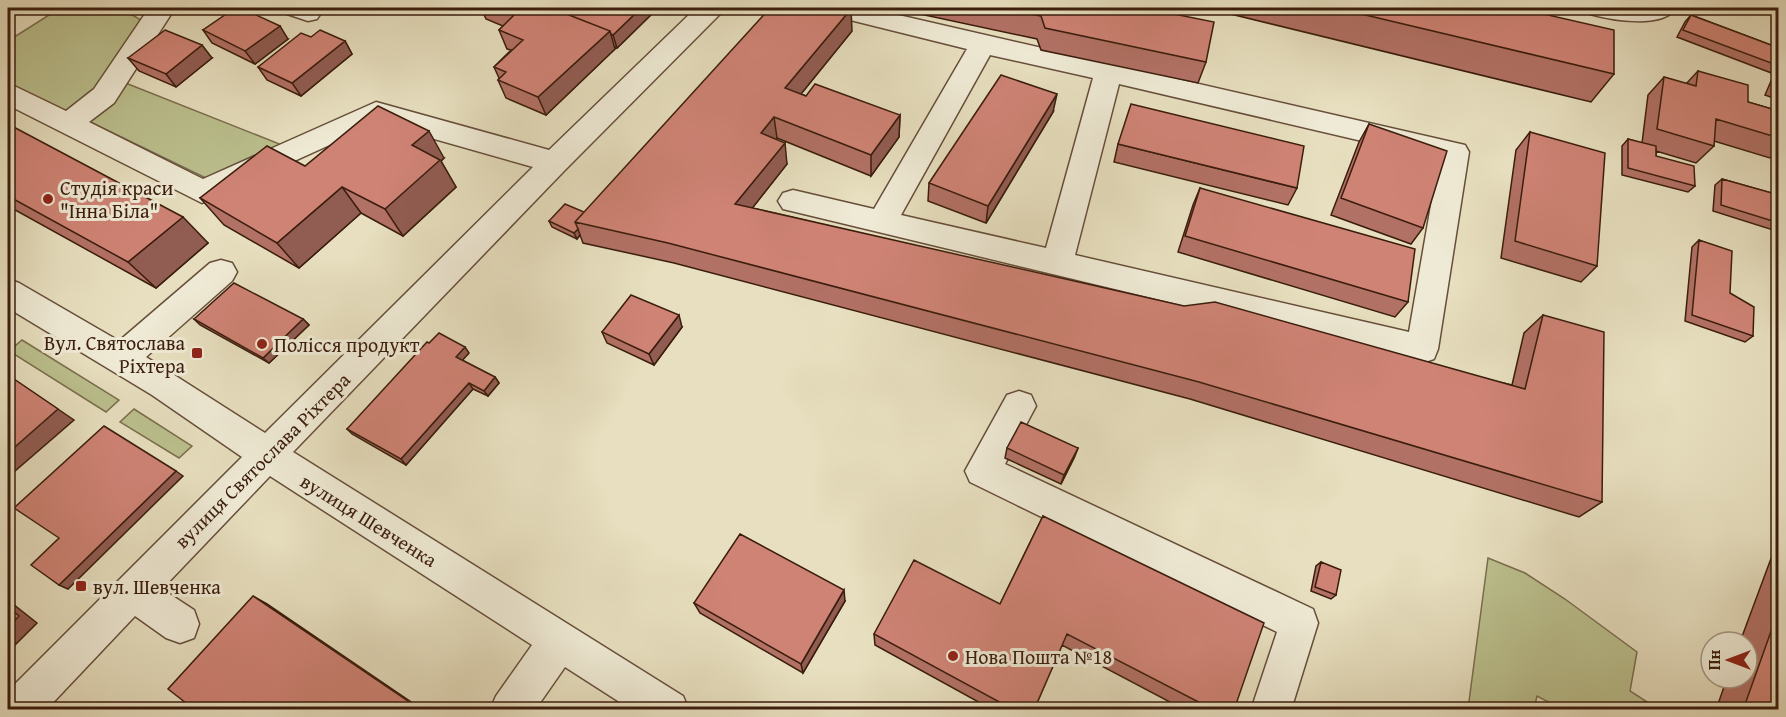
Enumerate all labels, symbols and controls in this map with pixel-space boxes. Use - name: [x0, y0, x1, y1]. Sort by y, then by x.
- place label: Студія краси "Інна Біла": [60, 173, 173, 225]
- marker: Студія краси "Інна Біла": [41, 192, 55, 206]
- place label: Вул. Святослава Ріхтера: [44, 328, 185, 380]
- place label: Полісся продукт: [274, 330, 420, 359]
- marker: Полісся продукт: [255, 337, 269, 351]
- marker: Вул. Святослава Ріхтера: [190, 346, 204, 360]
- street label: вулиця Святослава Ріхтера: [167, 365, 357, 555]
- street label: вулиця Шевченка: [295, 466, 443, 574]
- place label: вул. Шевченка: [93, 572, 221, 601]
- marker: вул. Шевченка: [74, 579, 88, 593]
- north arrow: [1699, 630, 1759, 690]
- place label: Нова Пошта №18: [965, 642, 1112, 671]
- marker: Нова Пошта №18: [946, 649, 960, 663]
- text: Пн: [1702, 650, 1726, 670]

